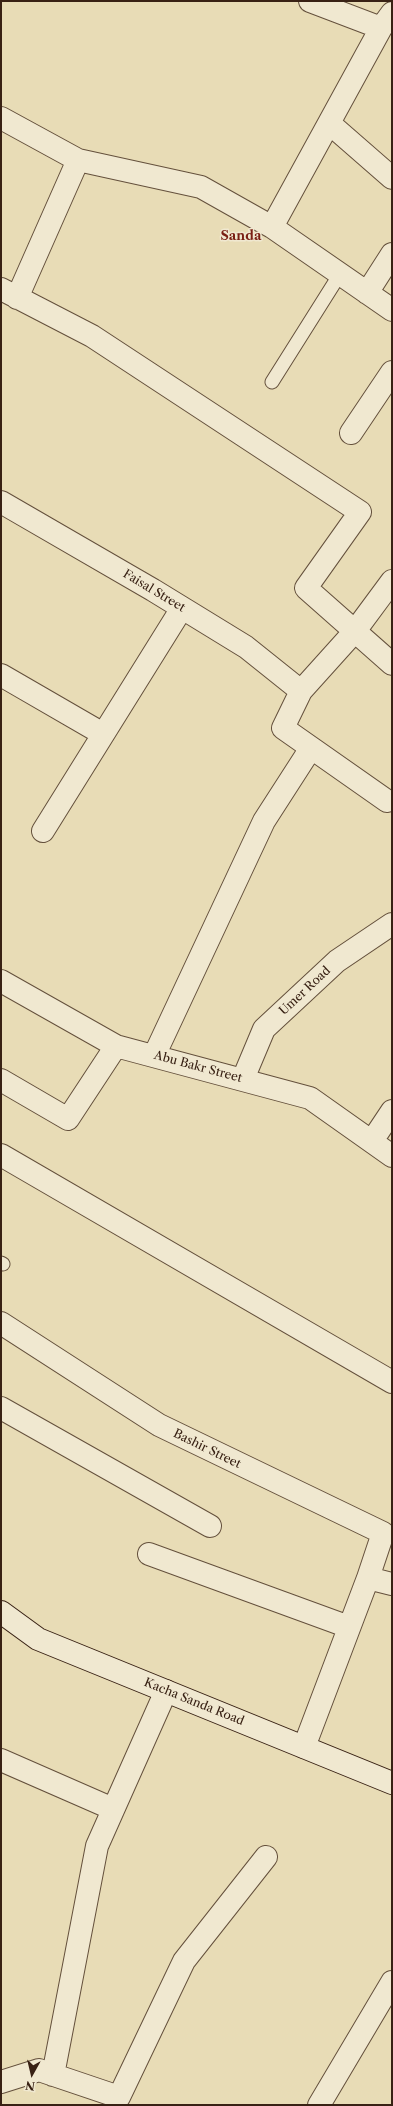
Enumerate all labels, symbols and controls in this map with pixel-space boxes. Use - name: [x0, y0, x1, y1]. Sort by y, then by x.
- district label: Sanda: [221, 228, 261, 244]
- street label: Faisal Street: [120, 567, 188, 615]
- street label: Umer Road: [276, 964, 334, 1018]
- street label: Abu Bakr Street: [152, 1048, 244, 1086]
- street label: Bashir Street: [171, 1426, 243, 1472]
- street label: Kacha Sanda Road: [142, 1675, 246, 1729]
- north arrow: [12, 2054, 52, 2094]
- text: N: [25, 2078, 36, 2093]

